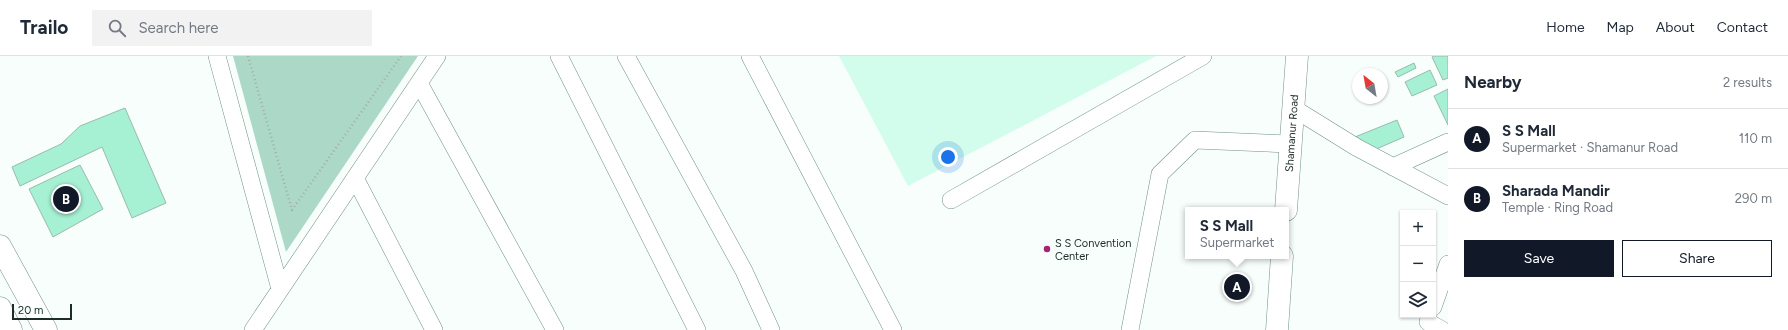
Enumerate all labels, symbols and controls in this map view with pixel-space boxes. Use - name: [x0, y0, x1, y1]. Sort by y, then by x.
- search box: [92, 10, 372, 46]
- text: Trailo: [20, 16, 68, 39]
- icon: search: [106, 17, 128, 39]
- text: Search here: [138, 19, 219, 37]
- text: Home: [1546, 19, 1585, 36]
- text: Map: [1607, 19, 1634, 36]
- text: About: [1656, 19, 1695, 36]
- text: Contact: [1717, 19, 1768, 36]
- north arrow: [1352, 68, 1388, 104]
- text: Nearby: [1464, 72, 1522, 92]
- text: 2 results: [1723, 75, 1772, 90]
- street label: Shamanur Road: [1282, 94, 1301, 172]
- text: S S Mall: [1502, 122, 1556, 140]
- text: A: [1472, 131, 1482, 146]
- text: 110 m: [1739, 131, 1772, 146]
- text: Supermarket · Shamanur Road: [1502, 140, 1678, 155]
- your location: [938, 147, 958, 167]
- text: Sharada Mandir: [1502, 182, 1610, 200]
- pin: B: [53, 184, 79, 214]
- text: B: [1473, 191, 1481, 206]
- text: 290 m: [1735, 191, 1772, 206]
- text: Temple · Ring Road: [1502, 200, 1613, 215]
- popup: [1185, 207, 1289, 259]
- map controls: [1400, 210, 1436, 318]
- button: +: [1400, 210, 1436, 246]
- text: S S Mall: [1200, 217, 1253, 235]
- text: Supermarket: [1200, 235, 1274, 250]
- place label: S S Convention Center: [1055, 237, 1131, 263]
- button: Save: [1464, 240, 1614, 277]
- button: Share: [1622, 240, 1772, 277]
- marker: S S Convention Center: [1042, 244, 1052, 254]
- button: −: [1400, 246, 1436, 282]
- pin: A: [1224, 272, 1250, 302]
- button: layers: [1400, 282, 1436, 318]
- scale bar: [12, 302, 72, 321]
- text: 20 m: [18, 304, 43, 317]

